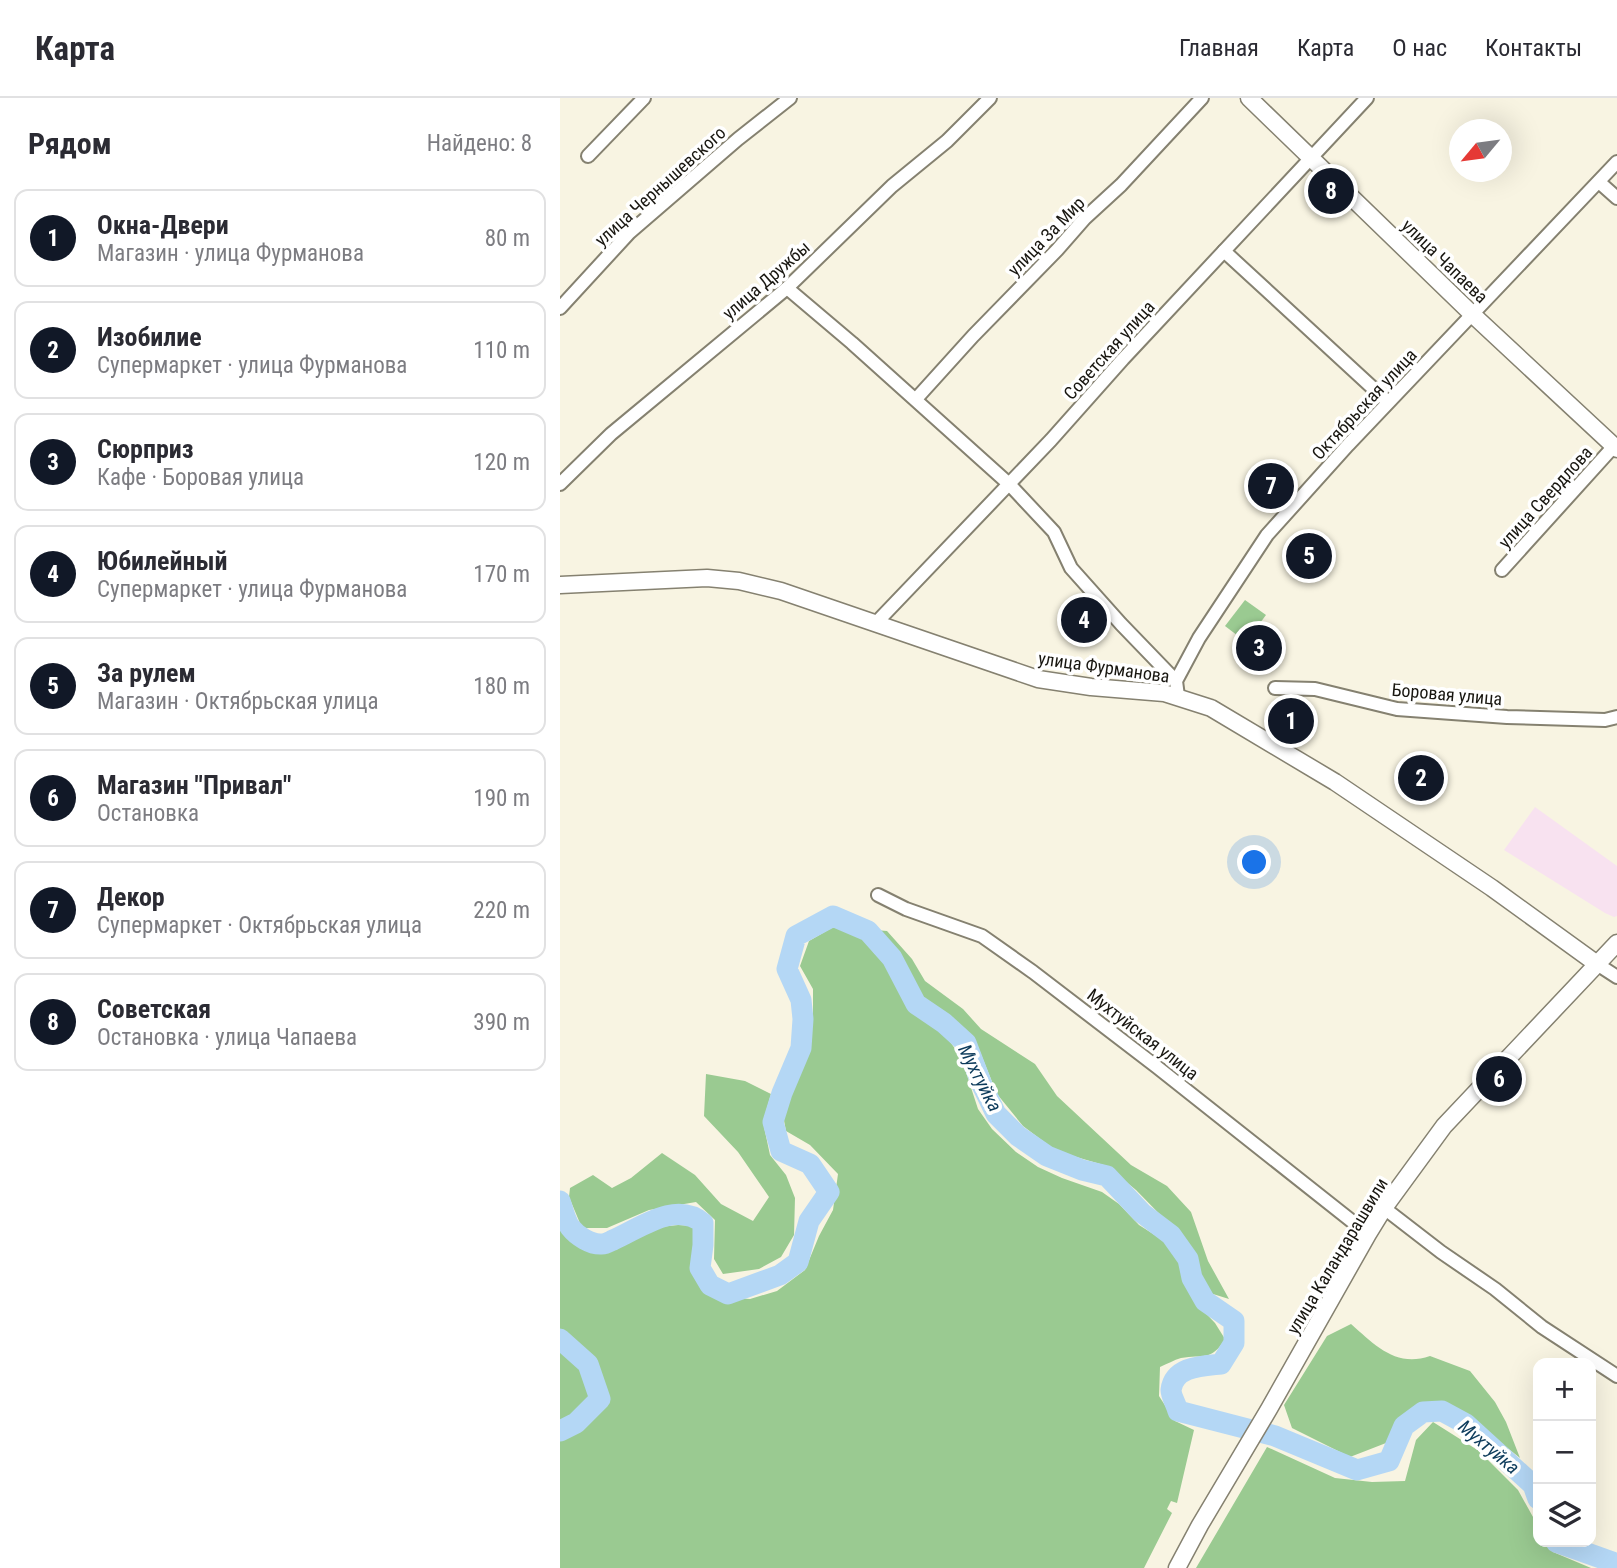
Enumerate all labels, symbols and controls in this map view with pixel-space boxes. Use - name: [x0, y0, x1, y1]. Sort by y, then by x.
- text: Карта: [35, 29, 115, 68]
- text: Главная: [1179, 34, 1259, 62]
- text: Карта: [1297, 34, 1354, 62]
- text: О нас: [1392, 34, 1447, 62]
- text: Контакты: [1485, 34, 1582, 62]
- north arrow: [1449, 119, 1512, 182]
- street label: улица Чернышевского: [590, 122, 730, 250]
- text: Рядом: [28, 126, 112, 161]
- text: Найдено: 8: [427, 130, 532, 157]
- pin: 8: [1308, 165, 1354, 217]
- street label: улица За Мир: [1003, 192, 1089, 280]
- text: Окна-Двери: [97, 210, 229, 240]
- street label: улица Чапаева: [1398, 215, 1492, 307]
- text: 1: [47, 225, 59, 252]
- text: 80 m: [485, 225, 530, 252]
- street label: улица Дружбы: [718, 236, 814, 324]
- text: Магазин · улица Фурманова: [97, 240, 364, 267]
- street label: Советская улица: [1059, 296, 1159, 404]
- text: Изобилие: [97, 322, 202, 352]
- text: 2: [47, 337, 59, 364]
- text: 110 m: [473, 337, 530, 364]
- street label: Октябрьская улица: [1307, 344, 1421, 464]
- text: Супермаркет · улица Фурманова: [97, 352, 407, 379]
- text: Сюрприз: [97, 434, 194, 464]
- street label: улица Свердлова: [1494, 442, 1596, 552]
- text: 3: [47, 449, 59, 476]
- text: 120 m: [473, 449, 530, 476]
- pin: 7: [1248, 460, 1294, 512]
- text: Кафе · Боровая улица: [97, 464, 304, 491]
- pin: 5: [1286, 530, 1332, 582]
- text: Юбилейный: [97, 546, 227, 576]
- text: 4: [47, 561, 59, 588]
- text: 170 m: [473, 561, 530, 588]
- text: Супермаркет · улица Фурманова: [97, 576, 407, 603]
- pin: 4: [1061, 594, 1107, 646]
- pin: 3: [1236, 622, 1282, 674]
- street label: улица Фурманова: [1037, 647, 1171, 687]
- text: За рулем: [97, 658, 196, 688]
- text: 5: [47, 673, 59, 700]
- text: 180 m: [473, 673, 530, 700]
- street label: Боровая улица: [1391, 679, 1503, 709]
- text: Магазин · Октябрьская улица: [97, 688, 379, 715]
- pin: 1: [1268, 695, 1314, 747]
- pin: 2: [1398, 752, 1444, 804]
- text: Магазин "Привал": [97, 770, 291, 800]
- text: 6: [47, 785, 59, 812]
- text: 190 m: [473, 785, 530, 812]
- text: Остановка: [97, 800, 199, 827]
- your location: [1237, 845, 1271, 879]
- text: Декор: [97, 882, 165, 912]
- text: 7: [47, 897, 59, 924]
- text: 220 m: [473, 897, 530, 924]
- text: Супермаркет · Октябрьская улица: [97, 912, 422, 939]
- street label: Мухтуйская улица: [1083, 984, 1203, 1084]
- text: Советская: [97, 994, 211, 1024]
- text: 8: [47, 1009, 59, 1036]
- text: 390 m: [473, 1009, 530, 1036]
- text: Остановка · улица Чапаева: [97, 1024, 357, 1051]
- water label: Мухтуйка: [953, 1041, 1007, 1115]
- pin: 6: [1476, 1053, 1522, 1105]
- street label: улица Каландарашвили: [1282, 1174, 1392, 1338]
- map controls: [1533, 1358, 1596, 1547]
- button: +: [1533, 1358, 1596, 1421]
- water label: Мухтуйка: [1454, 1415, 1524, 1479]
- button: −: [1533, 1421, 1596, 1484]
- button: layers: [1533, 1484, 1596, 1547]

